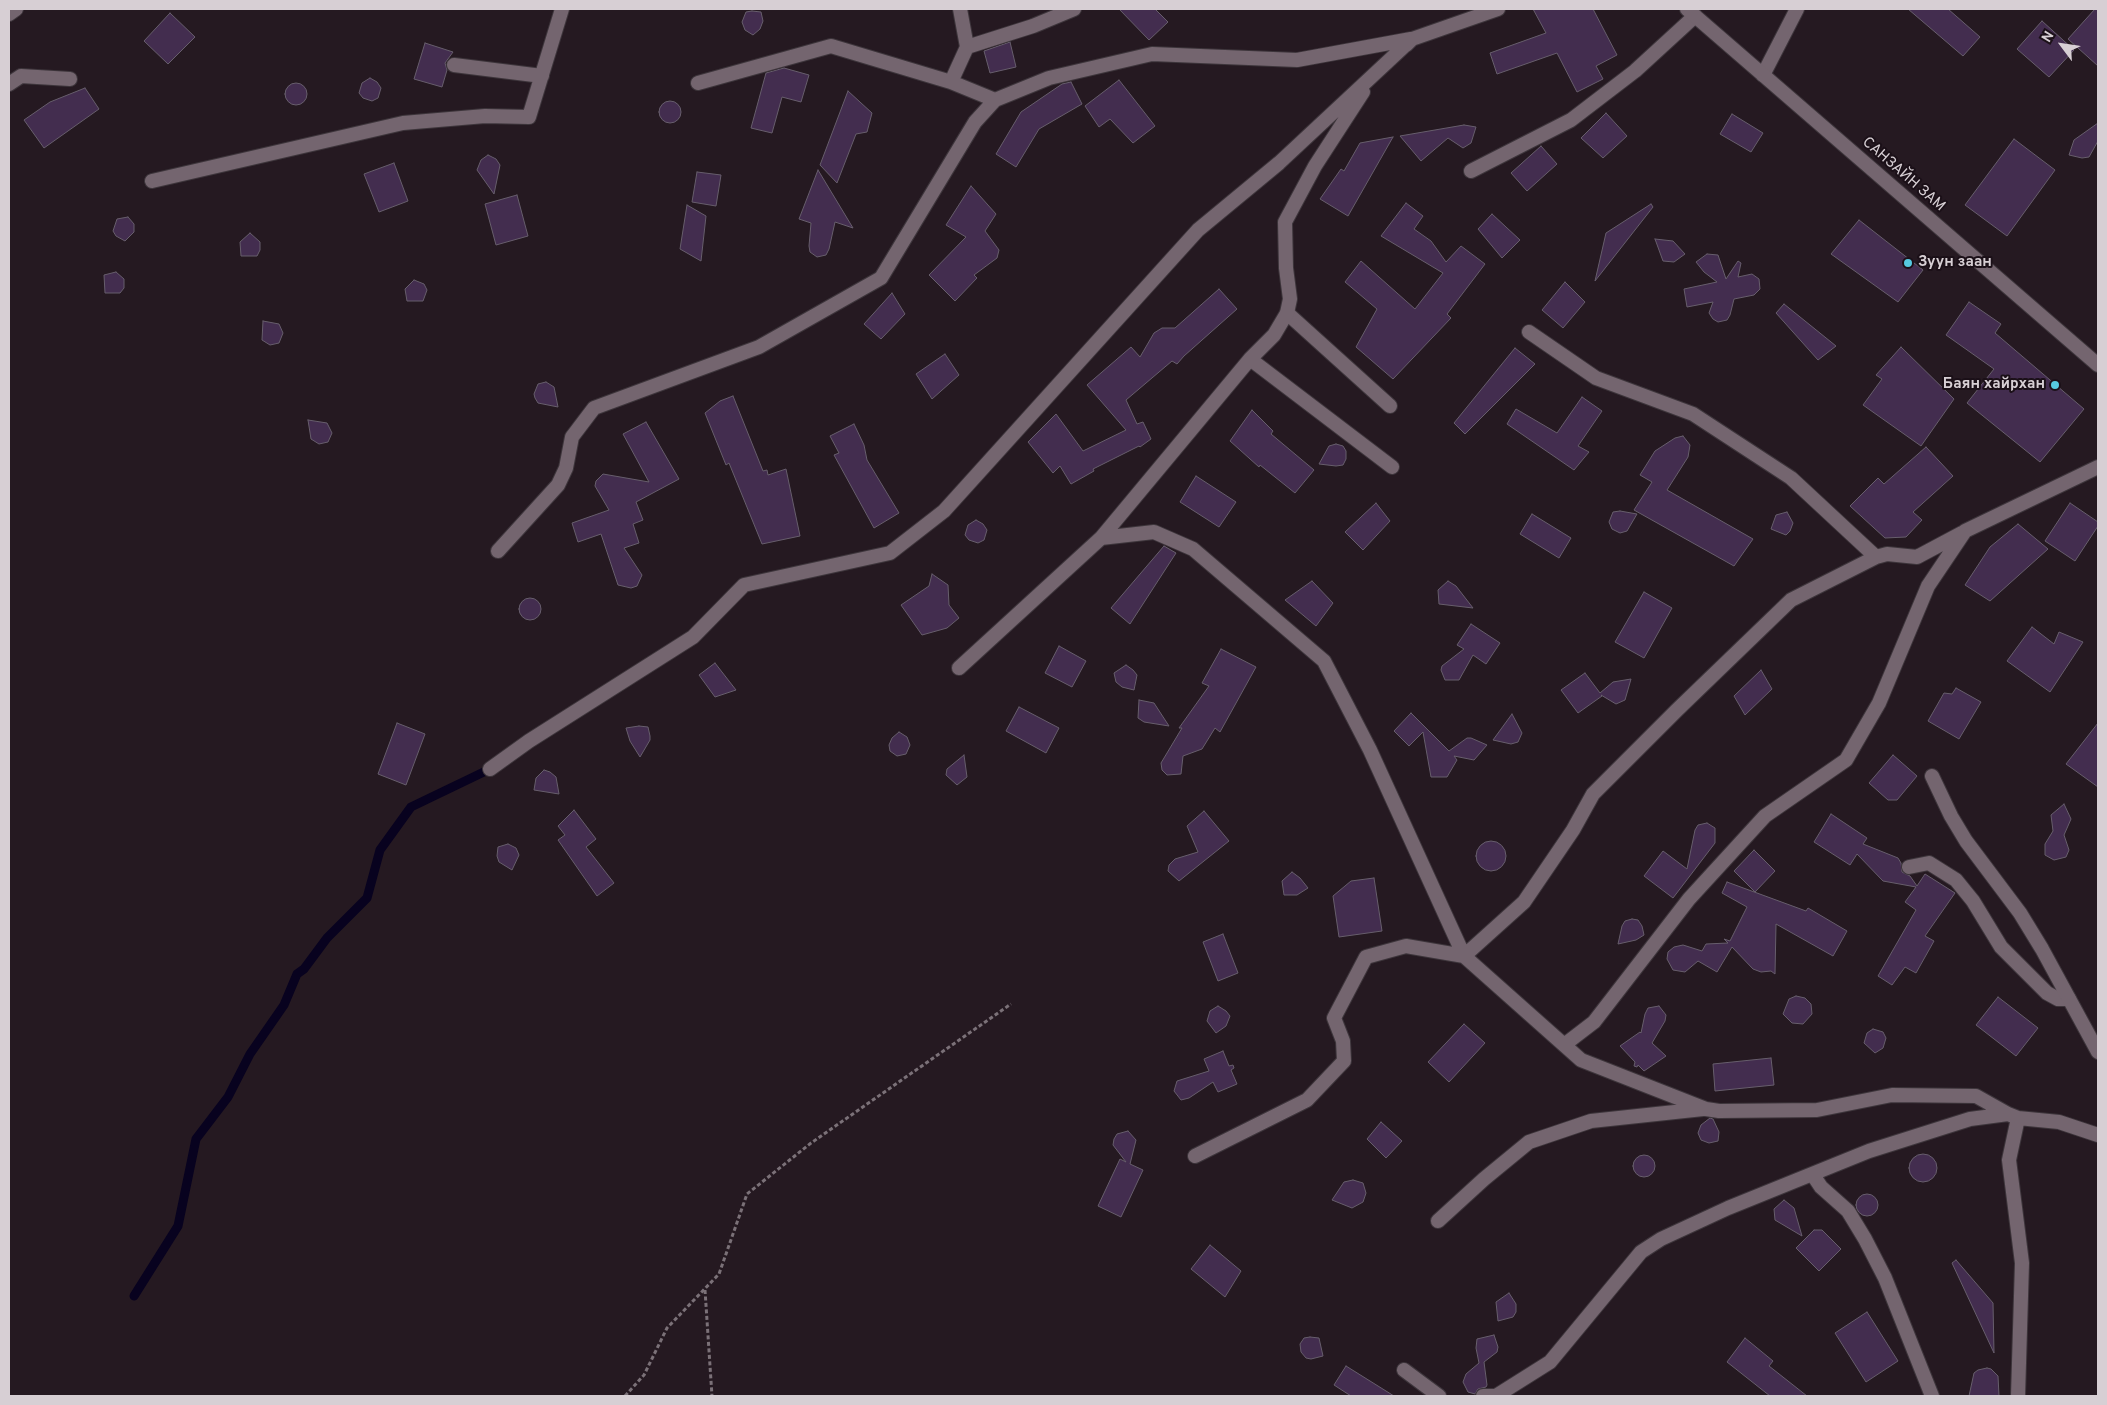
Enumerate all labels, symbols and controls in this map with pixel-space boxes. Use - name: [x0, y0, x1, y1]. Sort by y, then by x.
- north arrow: [2037, 20, 2087, 70]
- text: N: [2039, 28, 2059, 46]
- street label: САНЗАЙН ЗАМ: [1858, 134, 1948, 216]
- place label: Зуун заан: [1918, 254, 1992, 272]
- marker: Зуун заан: [1902, 257, 1914, 269]
- place label: Баян хайрхан: [1943, 376, 2045, 394]
- marker: Баян хайрхан: [2049, 379, 2061, 391]

